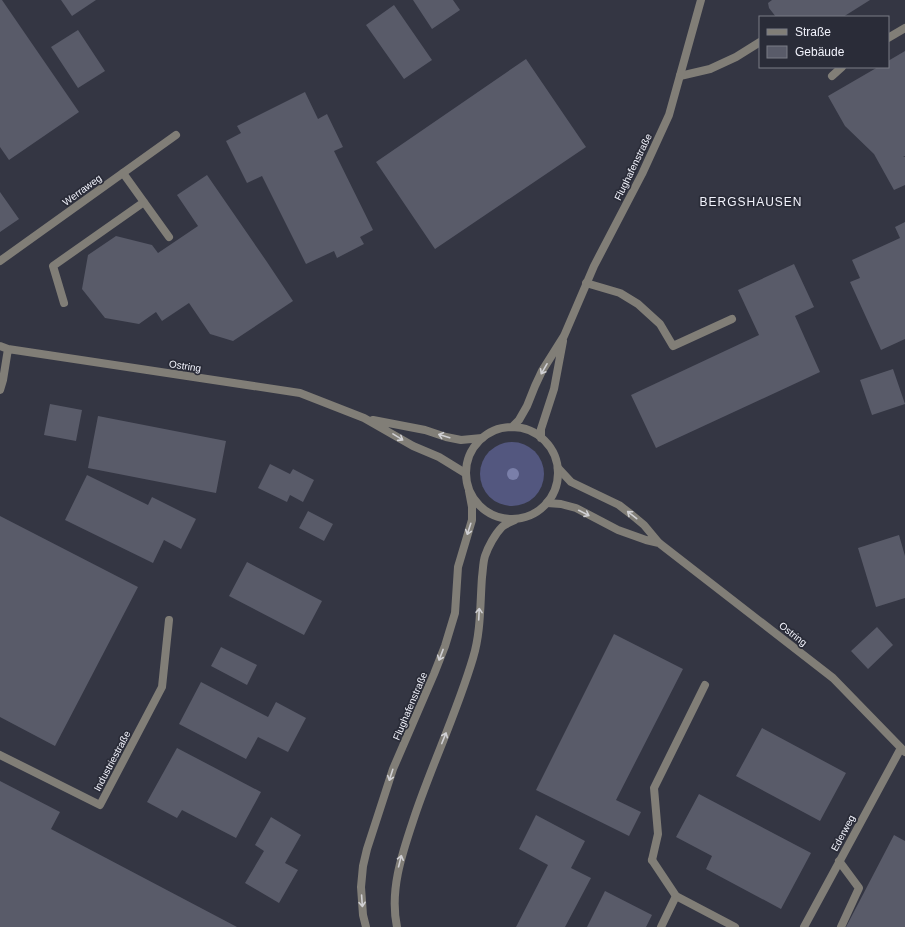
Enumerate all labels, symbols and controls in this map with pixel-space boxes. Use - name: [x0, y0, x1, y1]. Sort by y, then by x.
- legend: [759, 16, 889, 68]
- text: Straße: [795, 25, 831, 39]
- text: Gebäude: [795, 45, 845, 59]
- street label: Flughafenstraße: [612, 131, 654, 202]
- street label: Werraweg: [60, 172, 104, 208]
- district label: BERGSHAUSEN: [699, 195, 803, 209]
- street label: Ostring: [168, 358, 202, 374]
- one-way arrow: [539, 363, 547, 375]
- one-way arrow: [437, 432, 450, 439]
- one-way arrow: [392, 433, 403, 441]
- one-way arrow: [578, 509, 590, 517]
- one-way arrow: [626, 511, 637, 519]
- one-way arrow: [465, 522, 472, 535]
- one-way arrow: [476, 608, 483, 621]
- street label: Ostring: [777, 620, 809, 648]
- one-way arrow: [437, 649, 445, 661]
- street label: Flughafenstraße: [391, 670, 429, 742]
- street label: Industriestraße: [91, 729, 133, 793]
- one-way arrow: [441, 733, 448, 745]
- one-way arrow: [387, 769, 394, 782]
- street label: Ederweg: [829, 813, 857, 853]
- one-way arrow: [397, 855, 405, 868]
- one-way arrow: [359, 894, 366, 907]

